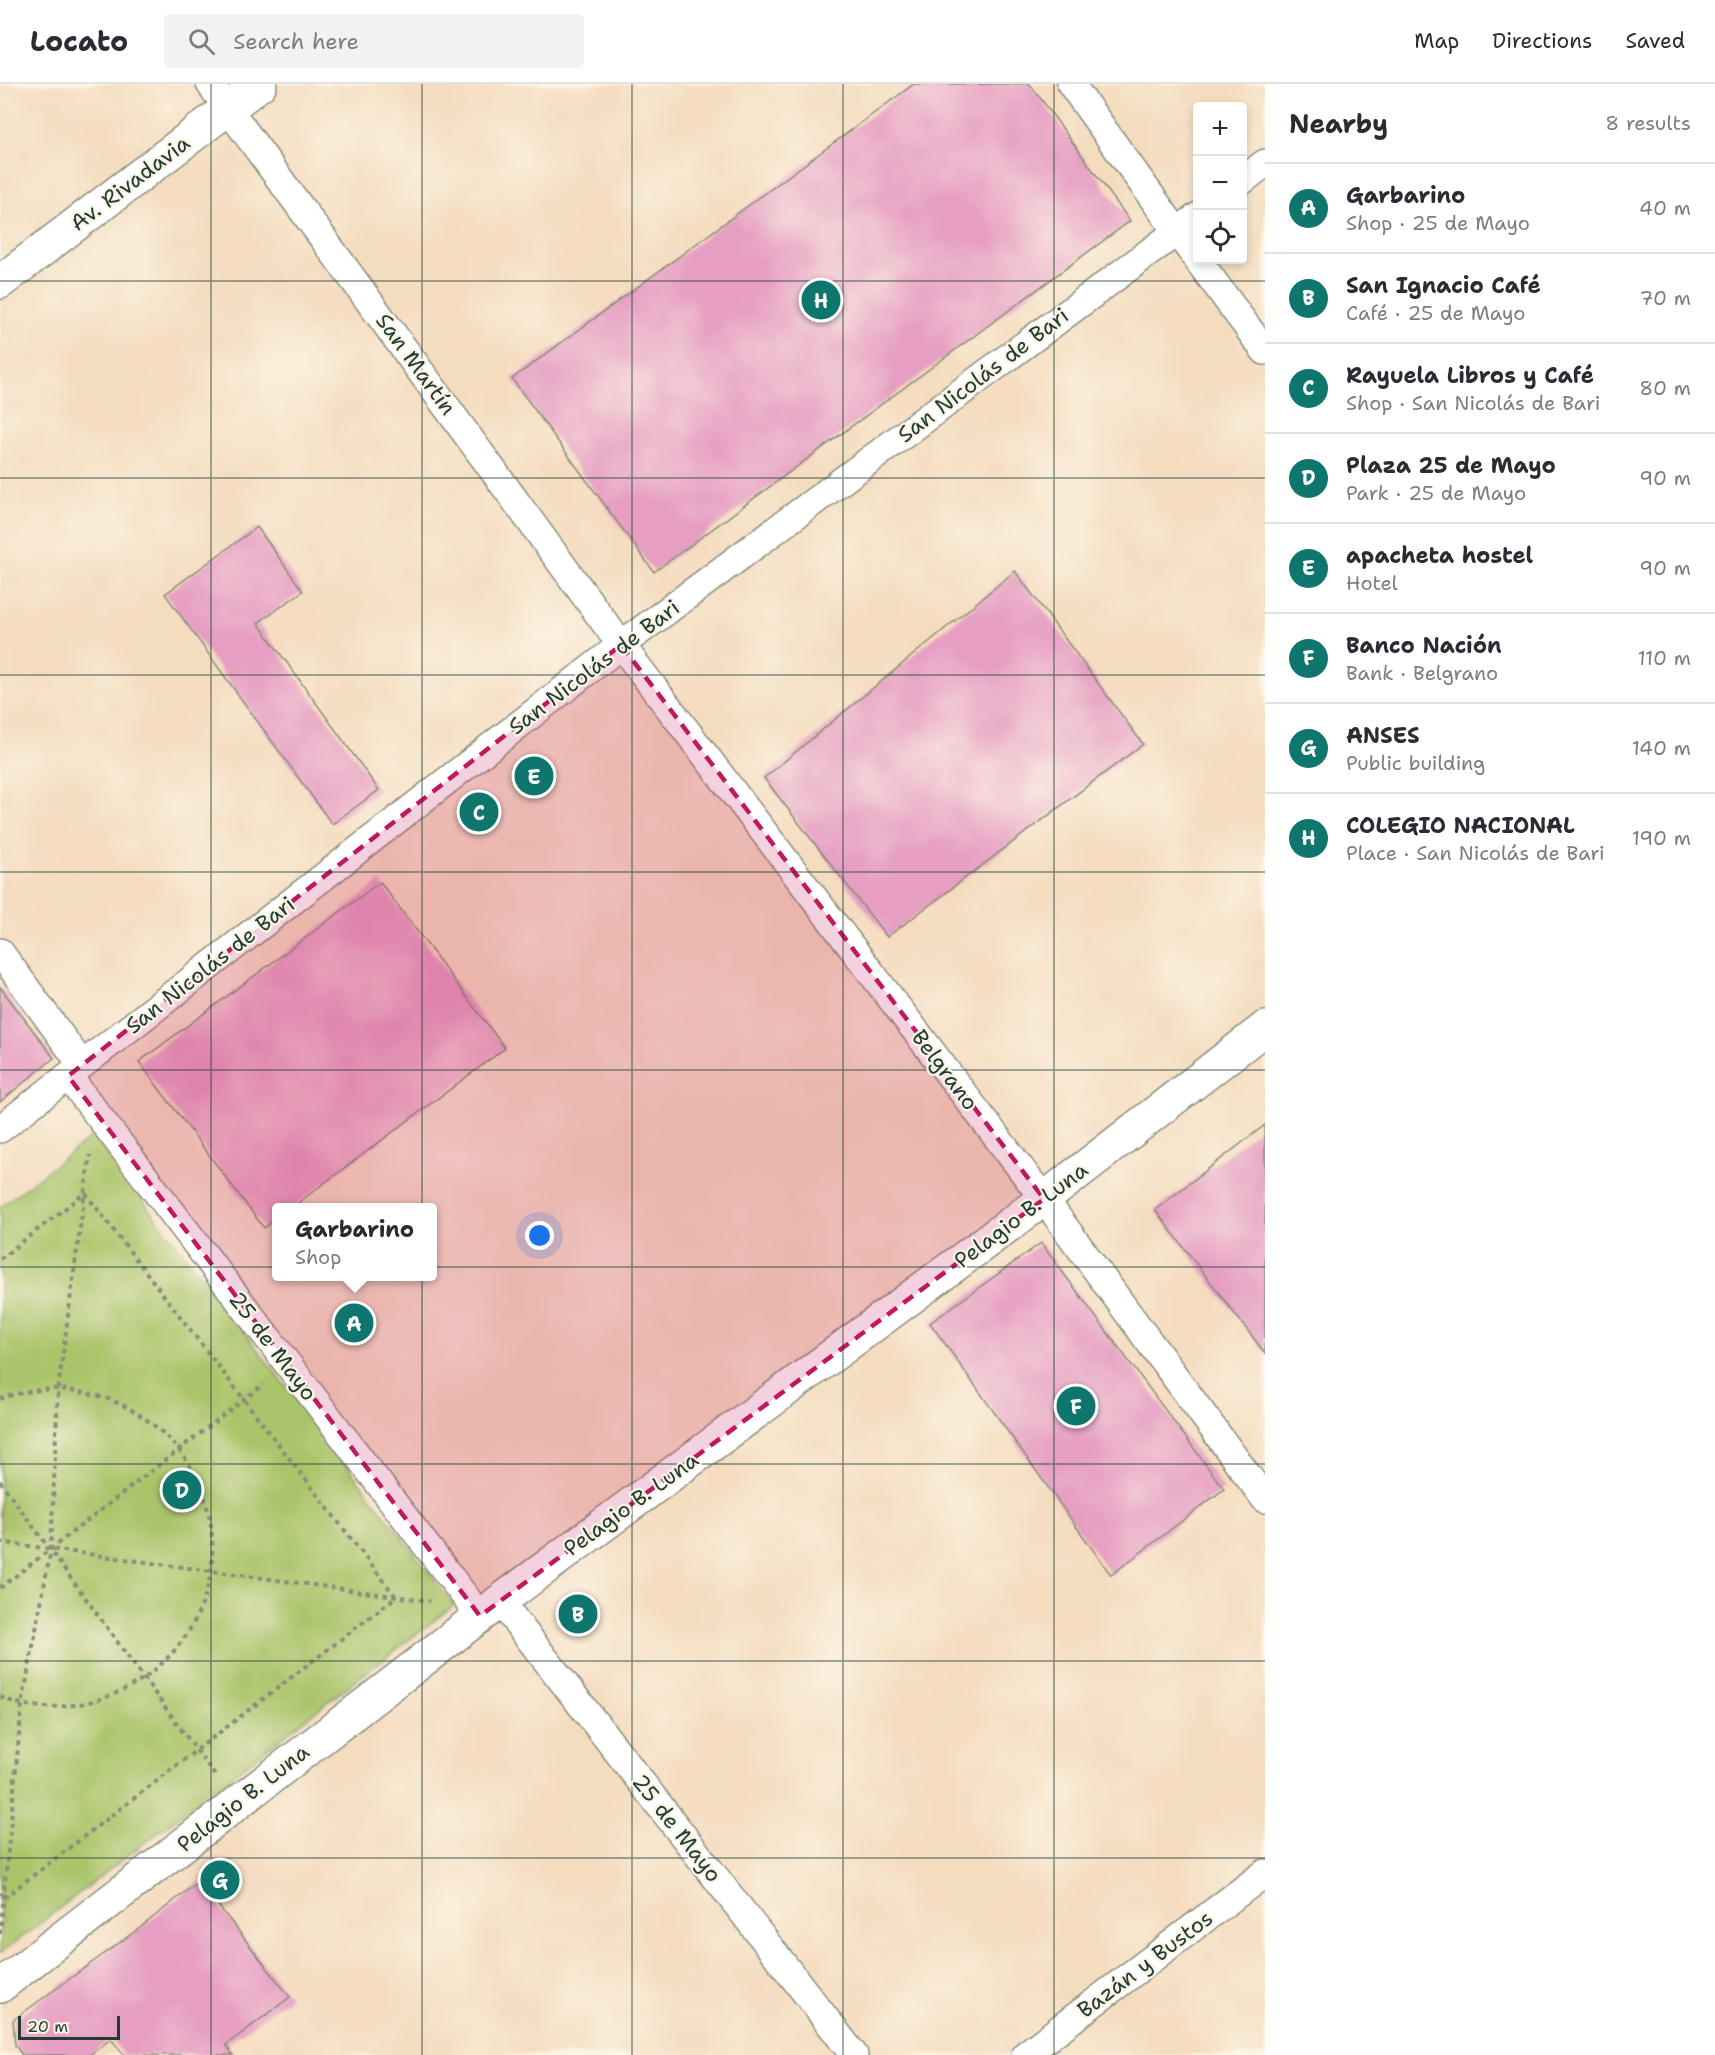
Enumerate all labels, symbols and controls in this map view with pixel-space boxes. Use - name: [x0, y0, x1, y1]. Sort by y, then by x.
- search box: [164, 14, 584, 68]
- text: Locato: [30, 22, 128, 60]
- icon: search: [185, 25, 218, 58]
- text: Search here: [233, 27, 359, 56]
- text: Map: [1414, 27, 1459, 55]
- text: Directions: [1492, 27, 1592, 55]
- text: Saved: [1625, 27, 1685, 55]
- map controls: [1193, 102, 1247, 264]
- button: +: [1193, 102, 1247, 156]
- text: Nearby: [1289, 106, 1388, 141]
- text: 8 results: [1605, 110, 1691, 136]
- street label: Av. Rivadavia: [64, 128, 196, 238]
- button: −: [1193, 156, 1247, 210]
- text: Garbarino: [1346, 181, 1465, 210]
- text: A: [1301, 195, 1316, 221]
- text: 40 m: [1639, 195, 1691, 221]
- button: locate: [1193, 210, 1247, 264]
- text: Shop · 25 de Mayo: [1346, 210, 1530, 236]
- text: San Ignacio Café: [1346, 271, 1541, 300]
- pin: H: [802, 278, 840, 322]
- text: B: [1302, 285, 1315, 311]
- text: 70 m: [1639, 285, 1691, 311]
- text: Café · 25 de Mayo: [1346, 300, 1525, 326]
- street label: San Nicolás de Bari: [891, 301, 1075, 449]
- street label: San Martín: [369, 307, 463, 421]
- text: Rayuela Libros y Café: [1346, 361, 1594, 390]
- text: C: [1302, 375, 1315, 401]
- text: 80 m: [1639, 375, 1691, 401]
- text: Shop · San Nicolás de Bari: [1346, 390, 1600, 416]
- text: Plaza 25 de Mayo: [1346, 451, 1556, 480]
- text: D: [1301, 465, 1316, 491]
- text: 90 m: [1639, 465, 1691, 491]
- text: Park · 25 de Mayo: [1346, 480, 1526, 506]
- text: apacheta hostel: [1346, 541, 1533, 570]
- text: E: [1302, 555, 1315, 581]
- text: 90 m: [1639, 555, 1691, 581]
- text: Hotel: [1346, 570, 1398, 596]
- street label: San Nicolás de Bari: [502, 593, 686, 741]
- text: Banco Nación: [1346, 631, 1502, 660]
- text: F: [1303, 645, 1314, 671]
- text: 110 m: [1637, 645, 1691, 671]
- text: Bank · Belgrano: [1346, 660, 1498, 686]
- text: ANSES: [1346, 721, 1420, 750]
- text: G: [1300, 735, 1317, 761]
- text: 140 m: [1632, 735, 1691, 761]
- text: Public building: [1346, 750, 1485, 776]
- pin: E: [514, 754, 554, 798]
- pin: C: [460, 790, 498, 834]
- text: COLEGIO NACIONAL: [1346, 811, 1575, 840]
- text: H: [1301, 825, 1316, 851]
- text: 190 m: [1632, 825, 1691, 851]
- text: Place · San Nicolás de Bari: [1346, 840, 1605, 866]
- street label: San Nicolás de Bari: [119, 890, 301, 1040]
- street label: Belgrano: [905, 1024, 985, 1116]
- street label: Pelagio B. Luna: [948, 1155, 1094, 1275]
- popup: [272, 1203, 437, 1281]
- text: Garbarino: [295, 1215, 414, 1244]
- your location: [525, 1221, 554, 1250]
- text: Shop: [295, 1244, 342, 1270]
- street label: 25 de Mayo: [222, 1285, 324, 1407]
- pin: A: [334, 1300, 374, 1346]
- pin: F: [1056, 1384, 1096, 1428]
- street label: Pelagio B. Luna: [558, 1445, 705, 1563]
- pin: D: [162, 1468, 201, 1512]
- pin: B: [558, 1592, 598, 1636]
- street label: Pelagio B. Luna: [171, 1737, 315, 1859]
- street label: 25 de Mayo: [626, 1768, 728, 1888]
- pin: G: [200, 1858, 240, 1902]
- street label: Bazán y Bustos: [1071, 1904, 1219, 2024]
- scale bar: [18, 2013, 120, 2040]
- text: 20 m: [27, 2016, 68, 2037]

